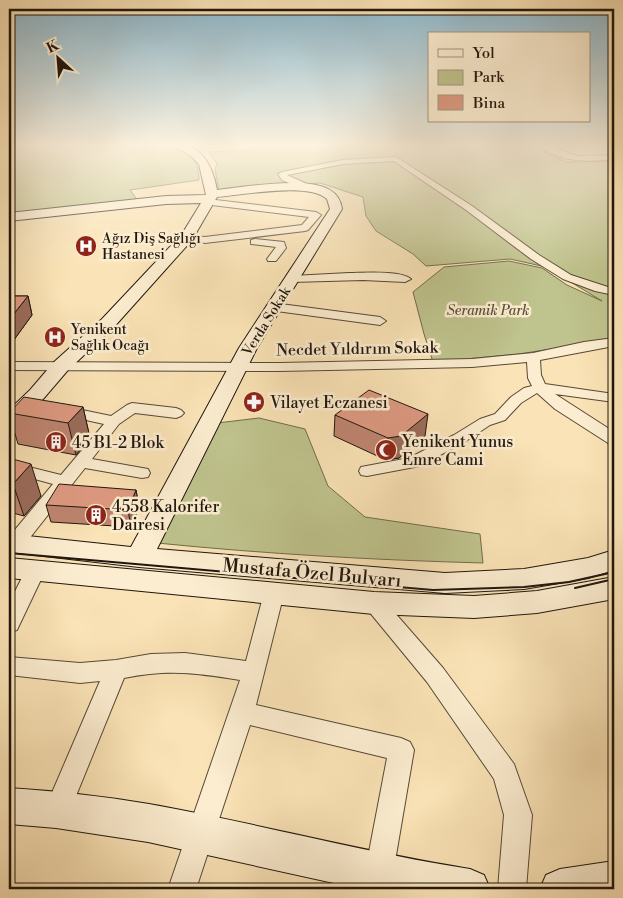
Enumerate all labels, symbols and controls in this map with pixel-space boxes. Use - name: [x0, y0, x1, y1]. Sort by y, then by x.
- north arrow: [32, 32, 82, 82]
- legend: [428, 32, 590, 122]
- text: K: [44, 36, 62, 58]
- text: Yol: [472, 44, 495, 63]
- text: Park: [473, 68, 505, 87]
- text: Bina: [472, 94, 505, 113]
- place label: Ağız Diş Sağlığı Hastanesi: [101, 230, 201, 264]
- hospital icon: Ağız Diş Sağlığı Hastanesi: [74, 234, 98, 258]
- street label: Verda Sokak: [238, 283, 295, 360]
- park label: Seramik Park: [447, 302, 529, 320]
- place label: Yenikent Sağlık Ocağı: [70, 321, 150, 355]
- hospital icon: Yenikent Sağlık Ocağı: [43, 325, 67, 349]
- street label: Necdet Yıldırım Sokak: [276, 338, 440, 360]
- pharmacy icon: Vilayet Eczanesi: [242, 390, 266, 414]
- place label: Vilayet Eczanesi: [269, 393, 388, 413]
- building icon: 45 B1-2 Blok: [44, 430, 68, 454]
- place label: Yenikent Yunus Emre Cami: [401, 432, 513, 470]
- place label: 45 B1-2 Blok: [72, 433, 165, 453]
- mosque icon: Yenikent Yunus Emre Cami: [374, 438, 398, 462]
- place label: 4558 Kalorifer Dairesi: [112, 497, 219, 535]
- building icon: 4558 Kalorifer Dairesi: [84, 503, 108, 527]
- street label: Mustafa Özel Bulvarı: [221, 552, 403, 593]

